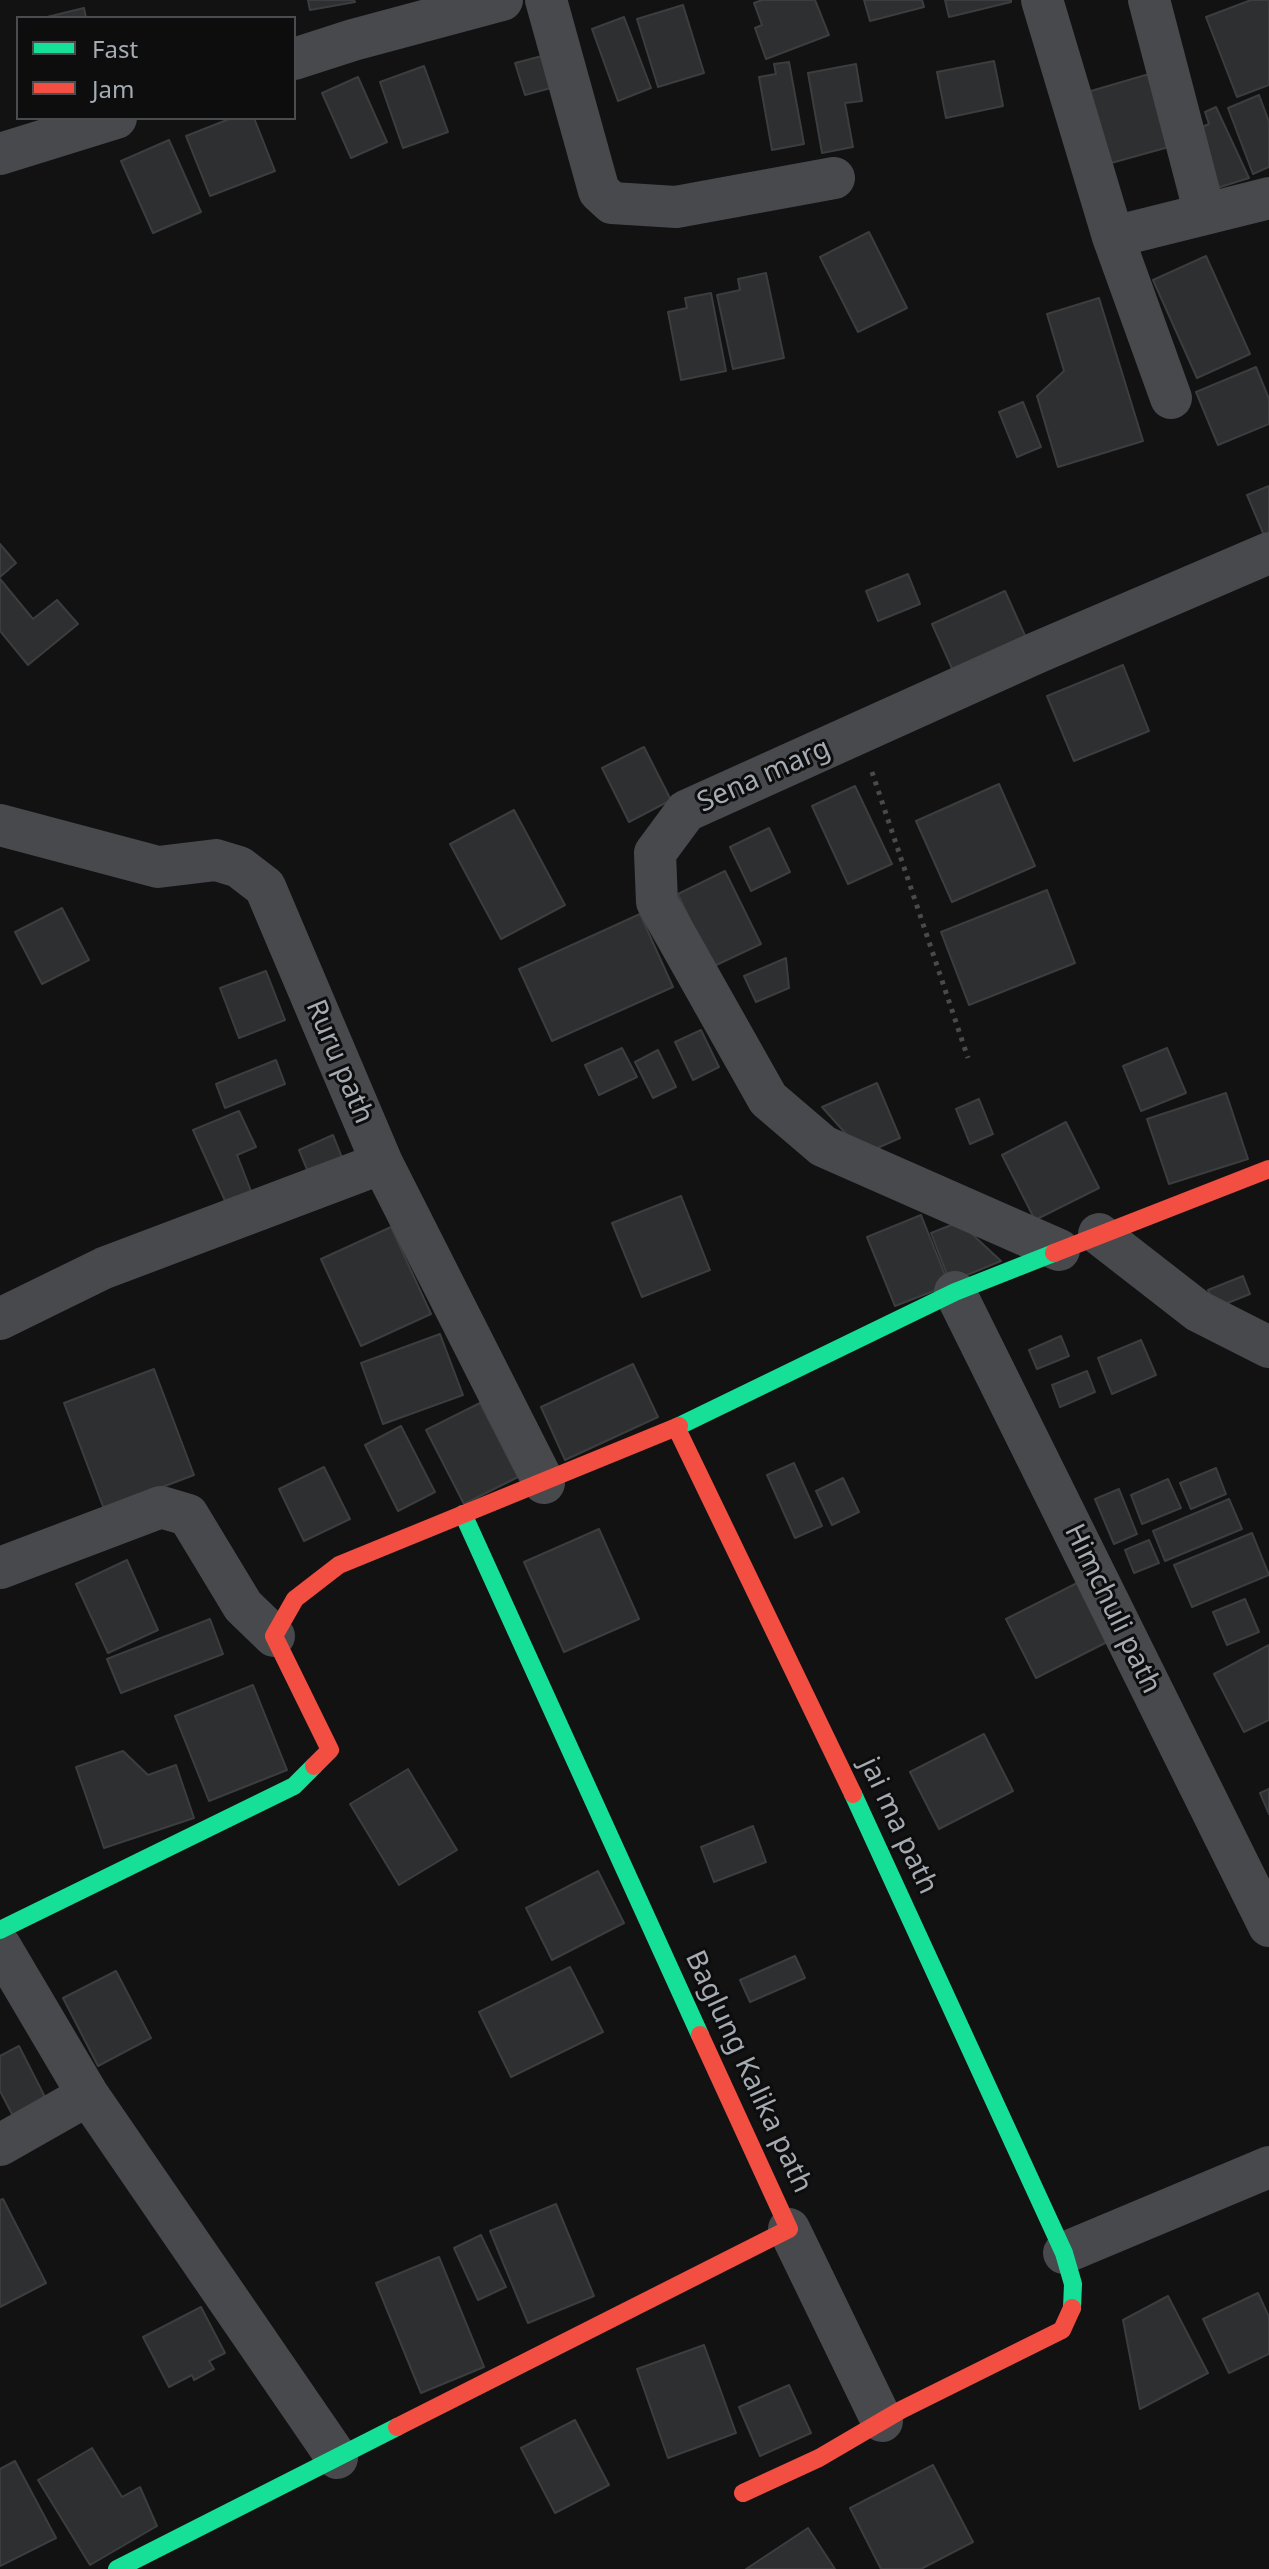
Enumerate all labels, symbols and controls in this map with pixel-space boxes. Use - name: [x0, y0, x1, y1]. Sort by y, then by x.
- legend: [16, 16, 296, 120]
- text: Fast: [92, 32, 138, 65]
- text: Jam: [92, 72, 134, 105]
- street label: Sena marg: [692, 732, 836, 820]
- street label: Ruru path: [298, 995, 380, 1129]
- street label: Himchuli path: [1057, 1519, 1167, 1699]
- street label: jai ma path: [852, 1752, 944, 1900]
- street label: Baglung Kalika path: [677, 1946, 819, 2198]

